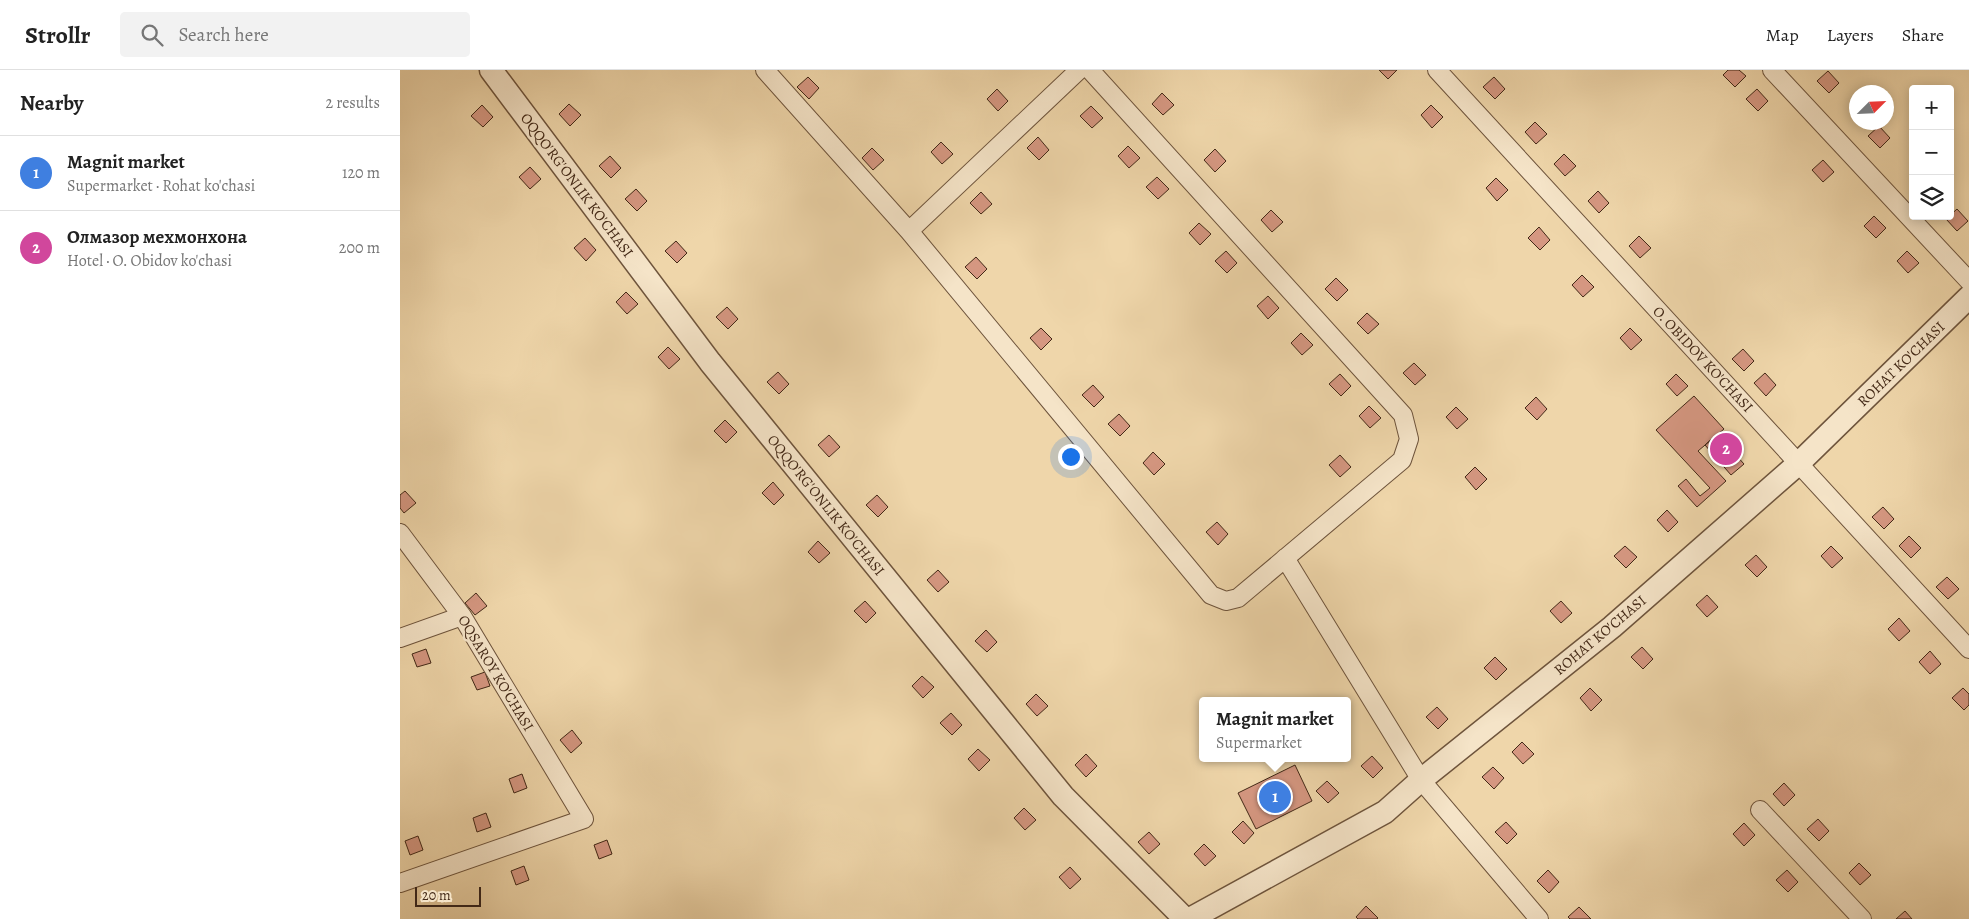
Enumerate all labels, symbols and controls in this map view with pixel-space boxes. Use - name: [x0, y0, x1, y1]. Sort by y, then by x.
- search box: [120, 12, 470, 57]
- text: Strollr: [25, 19, 90, 51]
- icon: search: [138, 21, 166, 49]
- text: Search here: [178, 22, 269, 48]
- text: Map: [1766, 23, 1799, 47]
- text: Layers: [1827, 23, 1874, 47]
- text: Share: [1902, 23, 1944, 47]
- north arrow: [1849, 85, 1894, 130]
- map controls: [1909, 85, 1954, 220]
- button: +: [1909, 85, 1954, 130]
- text: Nearby: [20, 89, 83, 117]
- text: 2 results: [325, 92, 380, 114]
- street label: OQQO'RG'ONLIK KO'CHASI: [516, 109, 638, 261]
- button: −: [1909, 130, 1954, 175]
- text: Magnit market: [67, 149, 185, 175]
- text: 1: [33, 162, 39, 184]
- text: 120 m: [342, 162, 380, 184]
- text: Supermarket · Rohat ko'chasi: [67, 175, 255, 197]
- button: layers: [1909, 175, 1954, 220]
- text: Олмазор мехмонхона: [67, 224, 247, 250]
- text: 2: [32, 237, 40, 259]
- text: 200 m: [339, 237, 380, 259]
- text: Hotel · O. Obidov ko'chasi: [67, 250, 232, 272]
- street label: O. OBIDOV KO'CHASI: [1648, 301, 1758, 417]
- street label: ROHAT KO'CHASI: [1853, 317, 1949, 411]
- street label: OQQO'RG'ONLIK KO'CHASI: [763, 430, 889, 580]
- pin: 2: [1710, 430, 1742, 468]
- your location: [1058, 444, 1084, 470]
- street label: ROHAT KO'CHASI: [1550, 591, 1650, 679]
- street label: OQSAROY KO'CHASI: [453, 611, 539, 735]
- popup: [1199, 697, 1351, 762]
- text: Magnit market: [1216, 706, 1334, 732]
- text: Supermarket: [1216, 732, 1302, 754]
- pin: 1: [1259, 778, 1291, 816]
- scale bar: [415, 884, 481, 907]
- text: 20 m: [422, 886, 451, 905]

